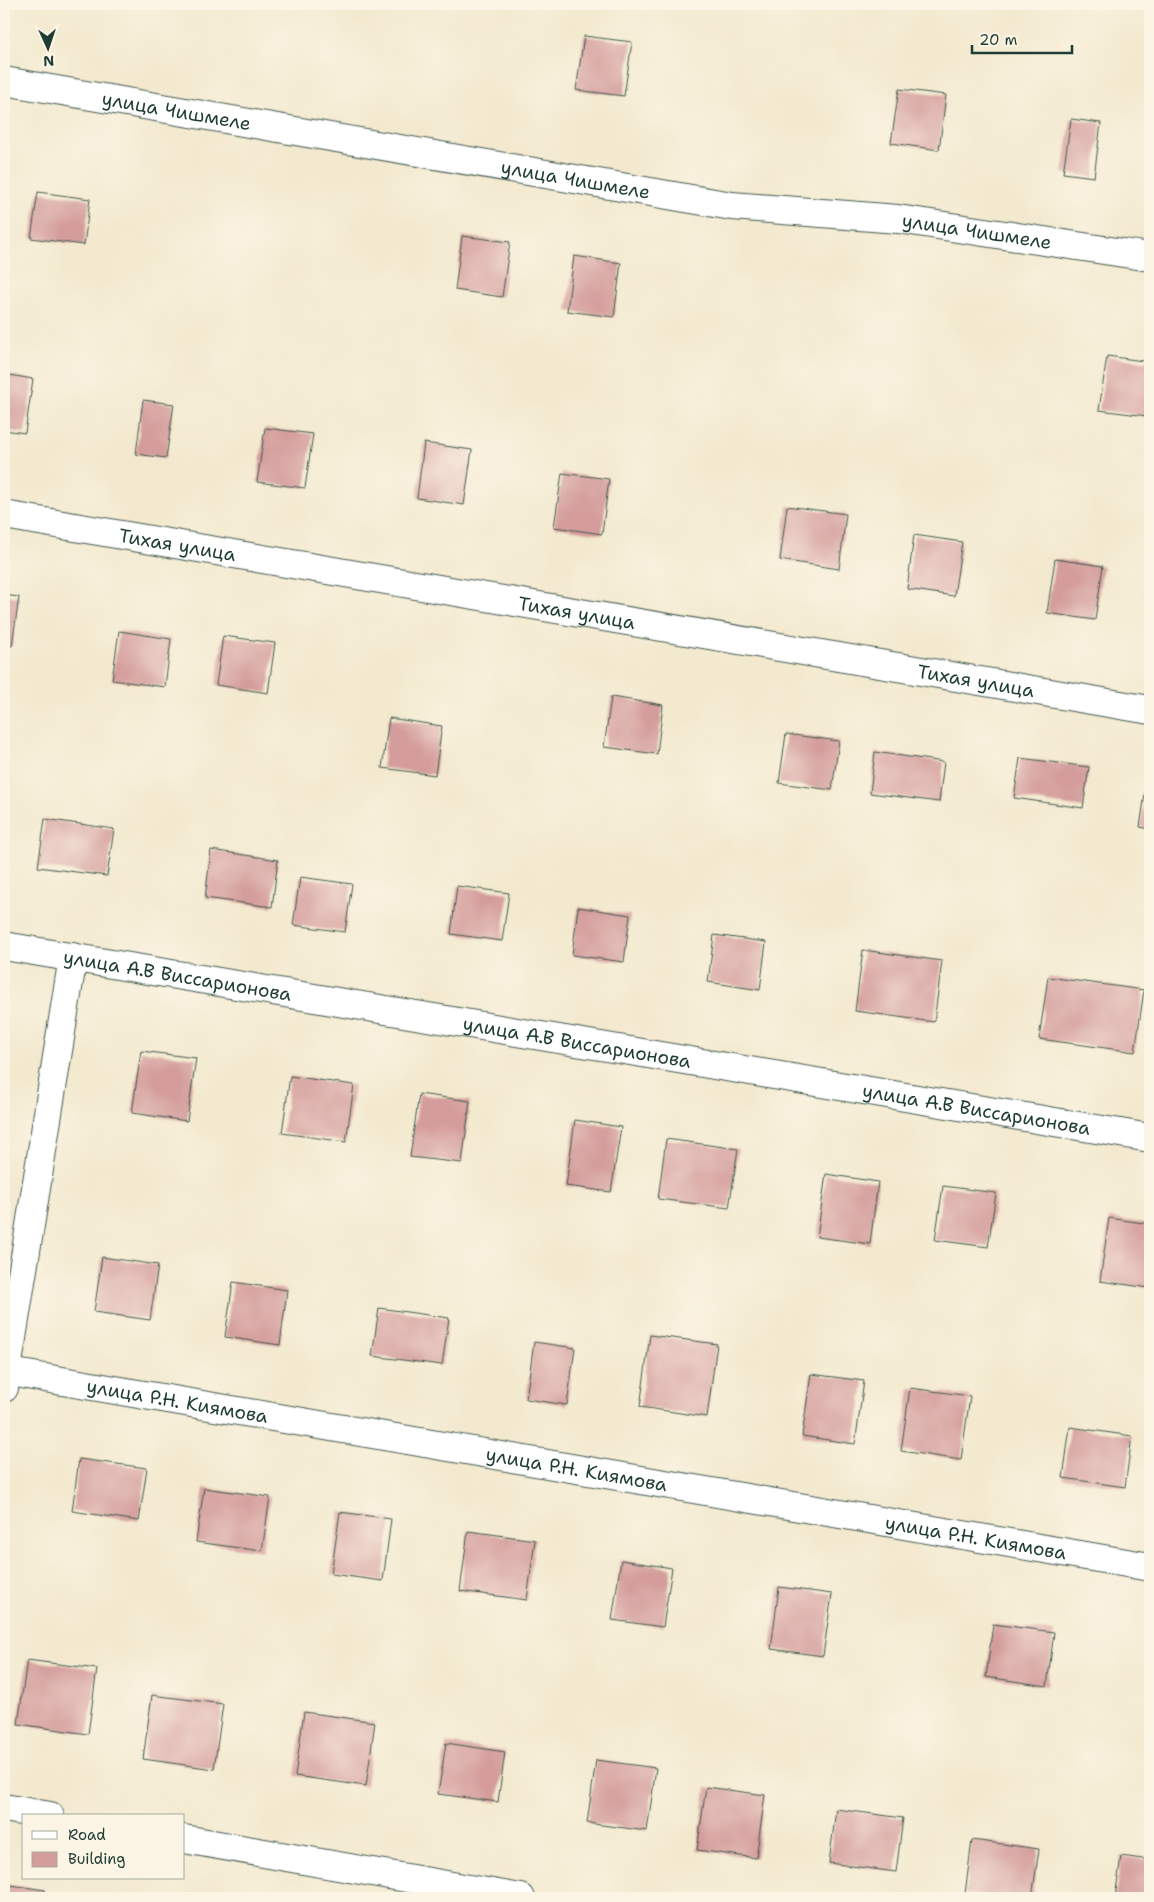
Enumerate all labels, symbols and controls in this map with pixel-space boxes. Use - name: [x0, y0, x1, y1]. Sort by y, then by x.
- north arrow: [22, 22, 72, 72]
- scale bar: [972, 22, 1072, 54]
- text: 20 m: [979, 30, 1018, 50]
- text: N: [43, 52, 55, 70]
- street label: улица Чишмеле: [100, 86, 253, 136]
- street label: улица Чишмеле: [499, 155, 652, 205]
- street label: улица Чишмеле: [900, 208, 1053, 255]
- street label: Тихая улица: [117, 523, 238, 567]
- street label: Тихая улица: [516, 591, 637, 635]
- street label: Тихая улица: [916, 659, 1036, 703]
- street label: улица А.В Виссарионова: [62, 944, 294, 1007]
- street label: улица А.В Виссарионова: [461, 1011, 693, 1074]
- street label: улица А.В Виссарионова: [860, 1078, 1092, 1141]
- street label: улица Р.Н. Киямова: [85, 1373, 270, 1429]
- street label: улица Р.Н. Киямова: [484, 1442, 669, 1497]
- street label: улица Р.Н. Киямова: [883, 1510, 1069, 1566]
- legend: [22, 1814, 185, 1880]
- text: Road: [68, 1825, 106, 1845]
- text: Building: [68, 1849, 125, 1869]

